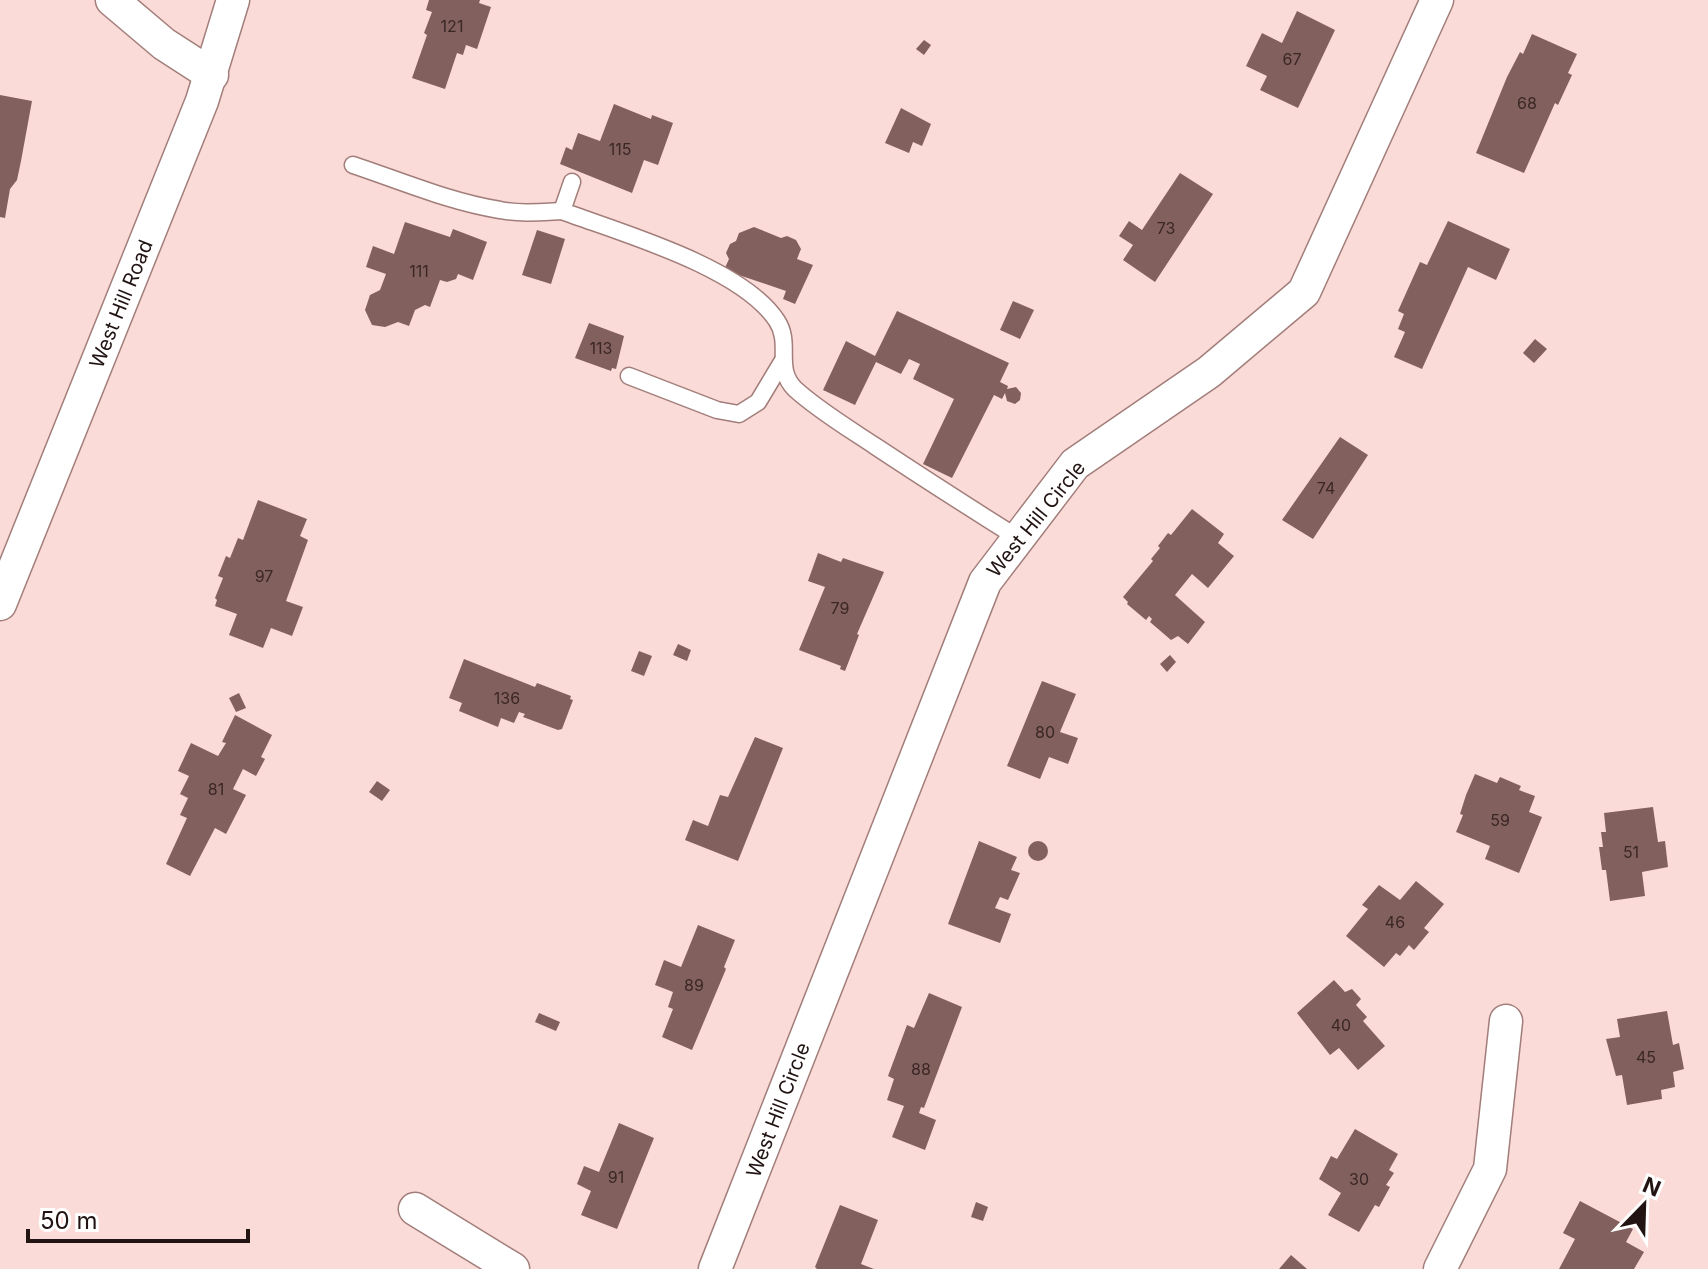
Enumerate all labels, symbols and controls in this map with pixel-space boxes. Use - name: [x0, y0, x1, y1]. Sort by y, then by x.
- house number: 121: [441, 16, 463, 36]
- house number: 67: [1283, 49, 1301, 69]
- house number: 68: [1517, 93, 1537, 113]
- house number: 115: [609, 139, 631, 159]
- house number: 73: [1157, 218, 1175, 238]
- street label: West Hill Road: [84, 236, 158, 372]
- house number: 111: [409, 261, 429, 281]
- house number: 113: [590, 338, 612, 358]
- street label: West Hill Circle: [982, 456, 1090, 582]
- house number: 74: [1317, 478, 1335, 498]
- house number: 97: [255, 566, 273, 586]
- house number: 79: [831, 598, 849, 618]
- house number: 136: [494, 688, 520, 708]
- house number: 80: [1035, 722, 1055, 742]
- house number: 81: [208, 779, 224, 799]
- house number: 59: [1490, 810, 1510, 830]
- house number: 51: [1623, 842, 1639, 862]
- house number: 46: [1385, 912, 1405, 932]
- house number: 89: [684, 975, 704, 995]
- house number: 40: [1331, 1015, 1351, 1035]
- street label: West Hill Circle: [741, 1039, 815, 1181]
- house number: 45: [1636, 1047, 1656, 1067]
- house number: 88: [911, 1059, 931, 1079]
- north arrow: [1604, 1165, 1684, 1245]
- house number: 91: [608, 1167, 624, 1187]
- house number: 30: [1349, 1169, 1369, 1189]
- text: N: [1639, 1171, 1665, 1202]
- scale bar: [28, 1193, 248, 1243]
- text: 50 m: [40, 1206, 98, 1235]

